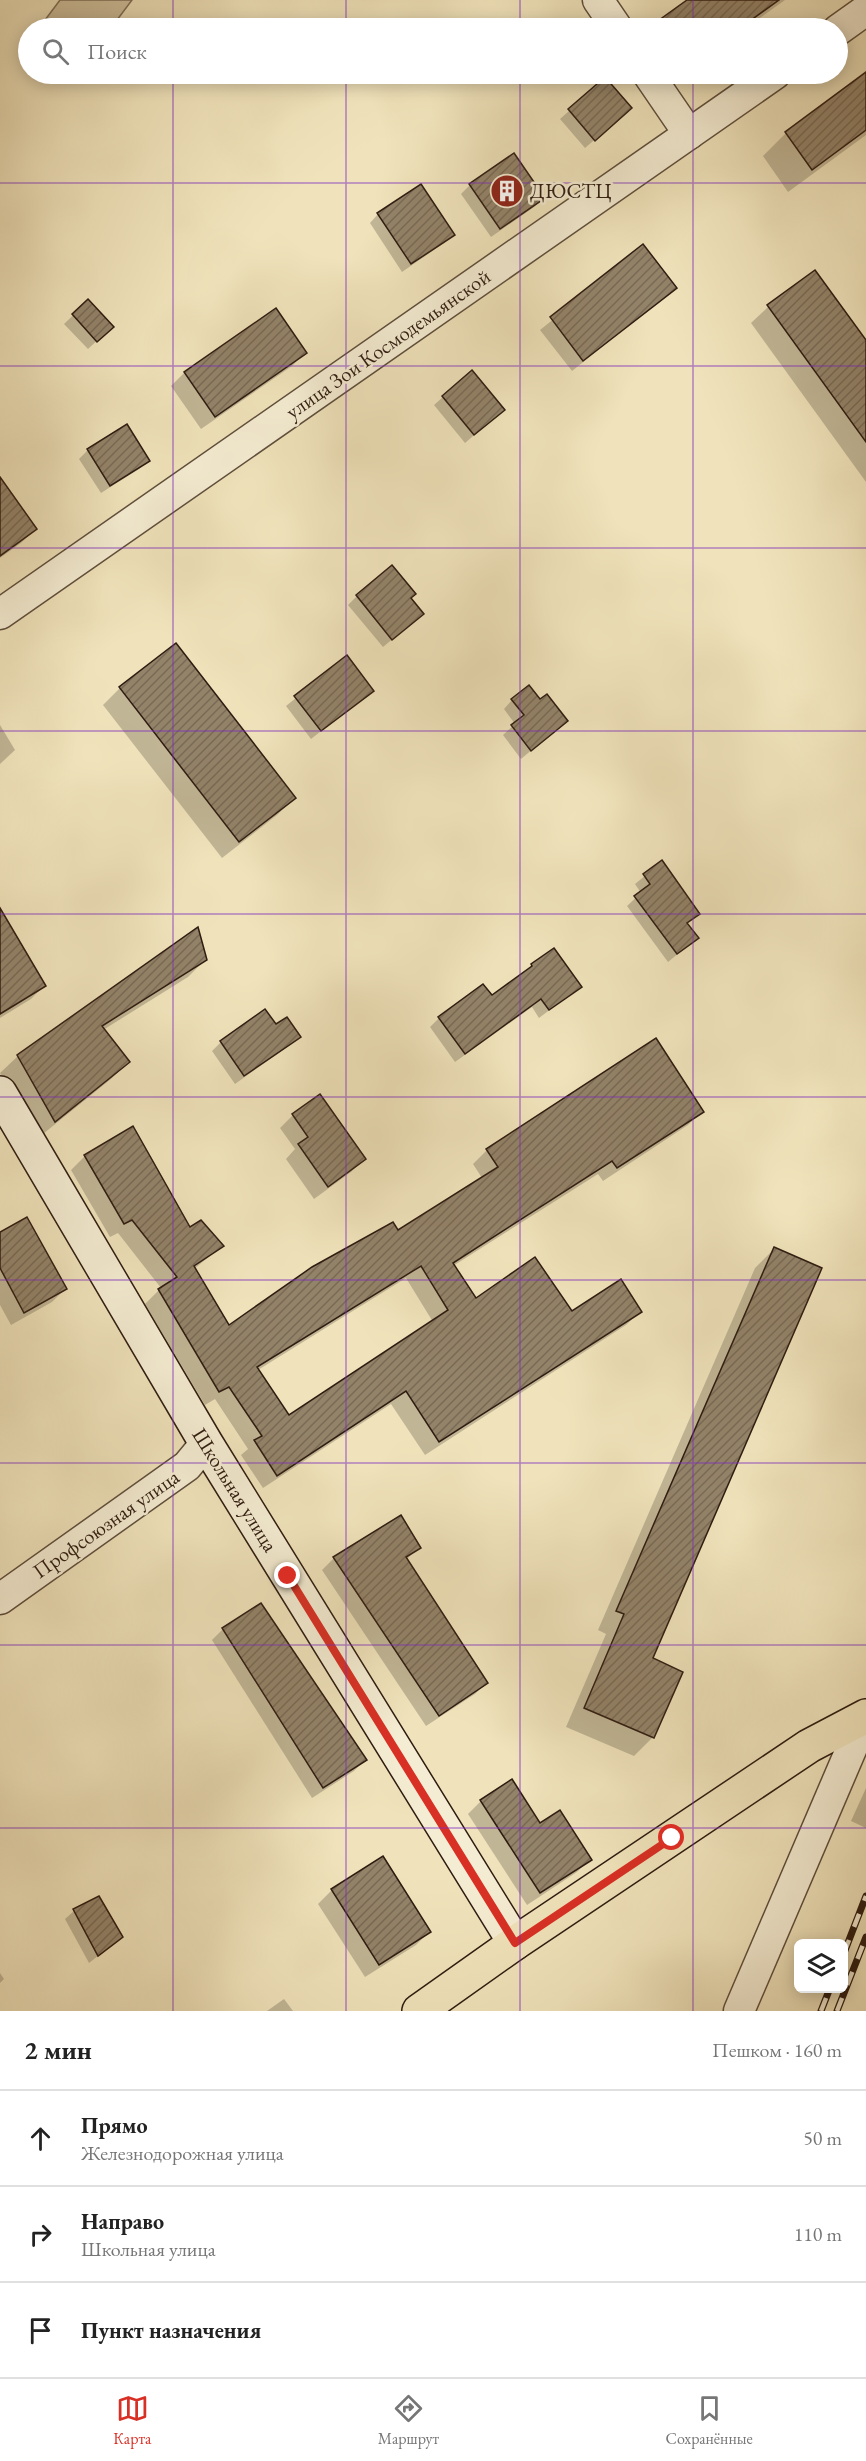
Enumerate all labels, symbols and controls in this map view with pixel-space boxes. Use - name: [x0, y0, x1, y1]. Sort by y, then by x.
- search box: [18, 18, 848, 84]
- icon: search: [39, 35, 72, 68]
- text: Поиск: [87, 37, 147, 66]
- building icon: ДЮСТЦ: [489, 173, 525, 209]
- place label: ДЮСТЦ: [530, 177, 612, 204]
- street label: улица Зои Космодемьянской: [280, 263, 495, 425]
- street label: Школьная улица: [187, 1423, 285, 1557]
- street label: Профсоюзная улица: [27, 1463, 185, 1584]
- route end: [274, 1562, 300, 1588]
- route start: [658, 1824, 684, 1850]
- map controls: [794, 1939, 848, 1993]
- button: layers: [794, 1939, 848, 1993]
- text: 2 мин: [24, 2033, 92, 2067]
- text: Пешком · 160 m: [712, 2037, 842, 2063]
- text: Прямо: [81, 2111, 148, 2140]
- icon: ahead: [24, 2122, 57, 2155]
- text: 50 m: [803, 2125, 842, 2151]
- text: Железнодорожная улица: [81, 2140, 284, 2166]
- text: Направо: [81, 2207, 164, 2236]
- icon: right: [24, 2218, 57, 2251]
- text: 110 m: [794, 2221, 842, 2247]
- text: Школьная улица: [81, 2236, 216, 2262]
- icon: arrive: [24, 2314, 57, 2347]
- text: Пункт назначения: [81, 2316, 261, 2345]
- tab: Карта: [113, 2392, 151, 2449]
- tab: Маршрут: [378, 2392, 439, 2449]
- tab: Сохранённые: [666, 2392, 753, 2449]

